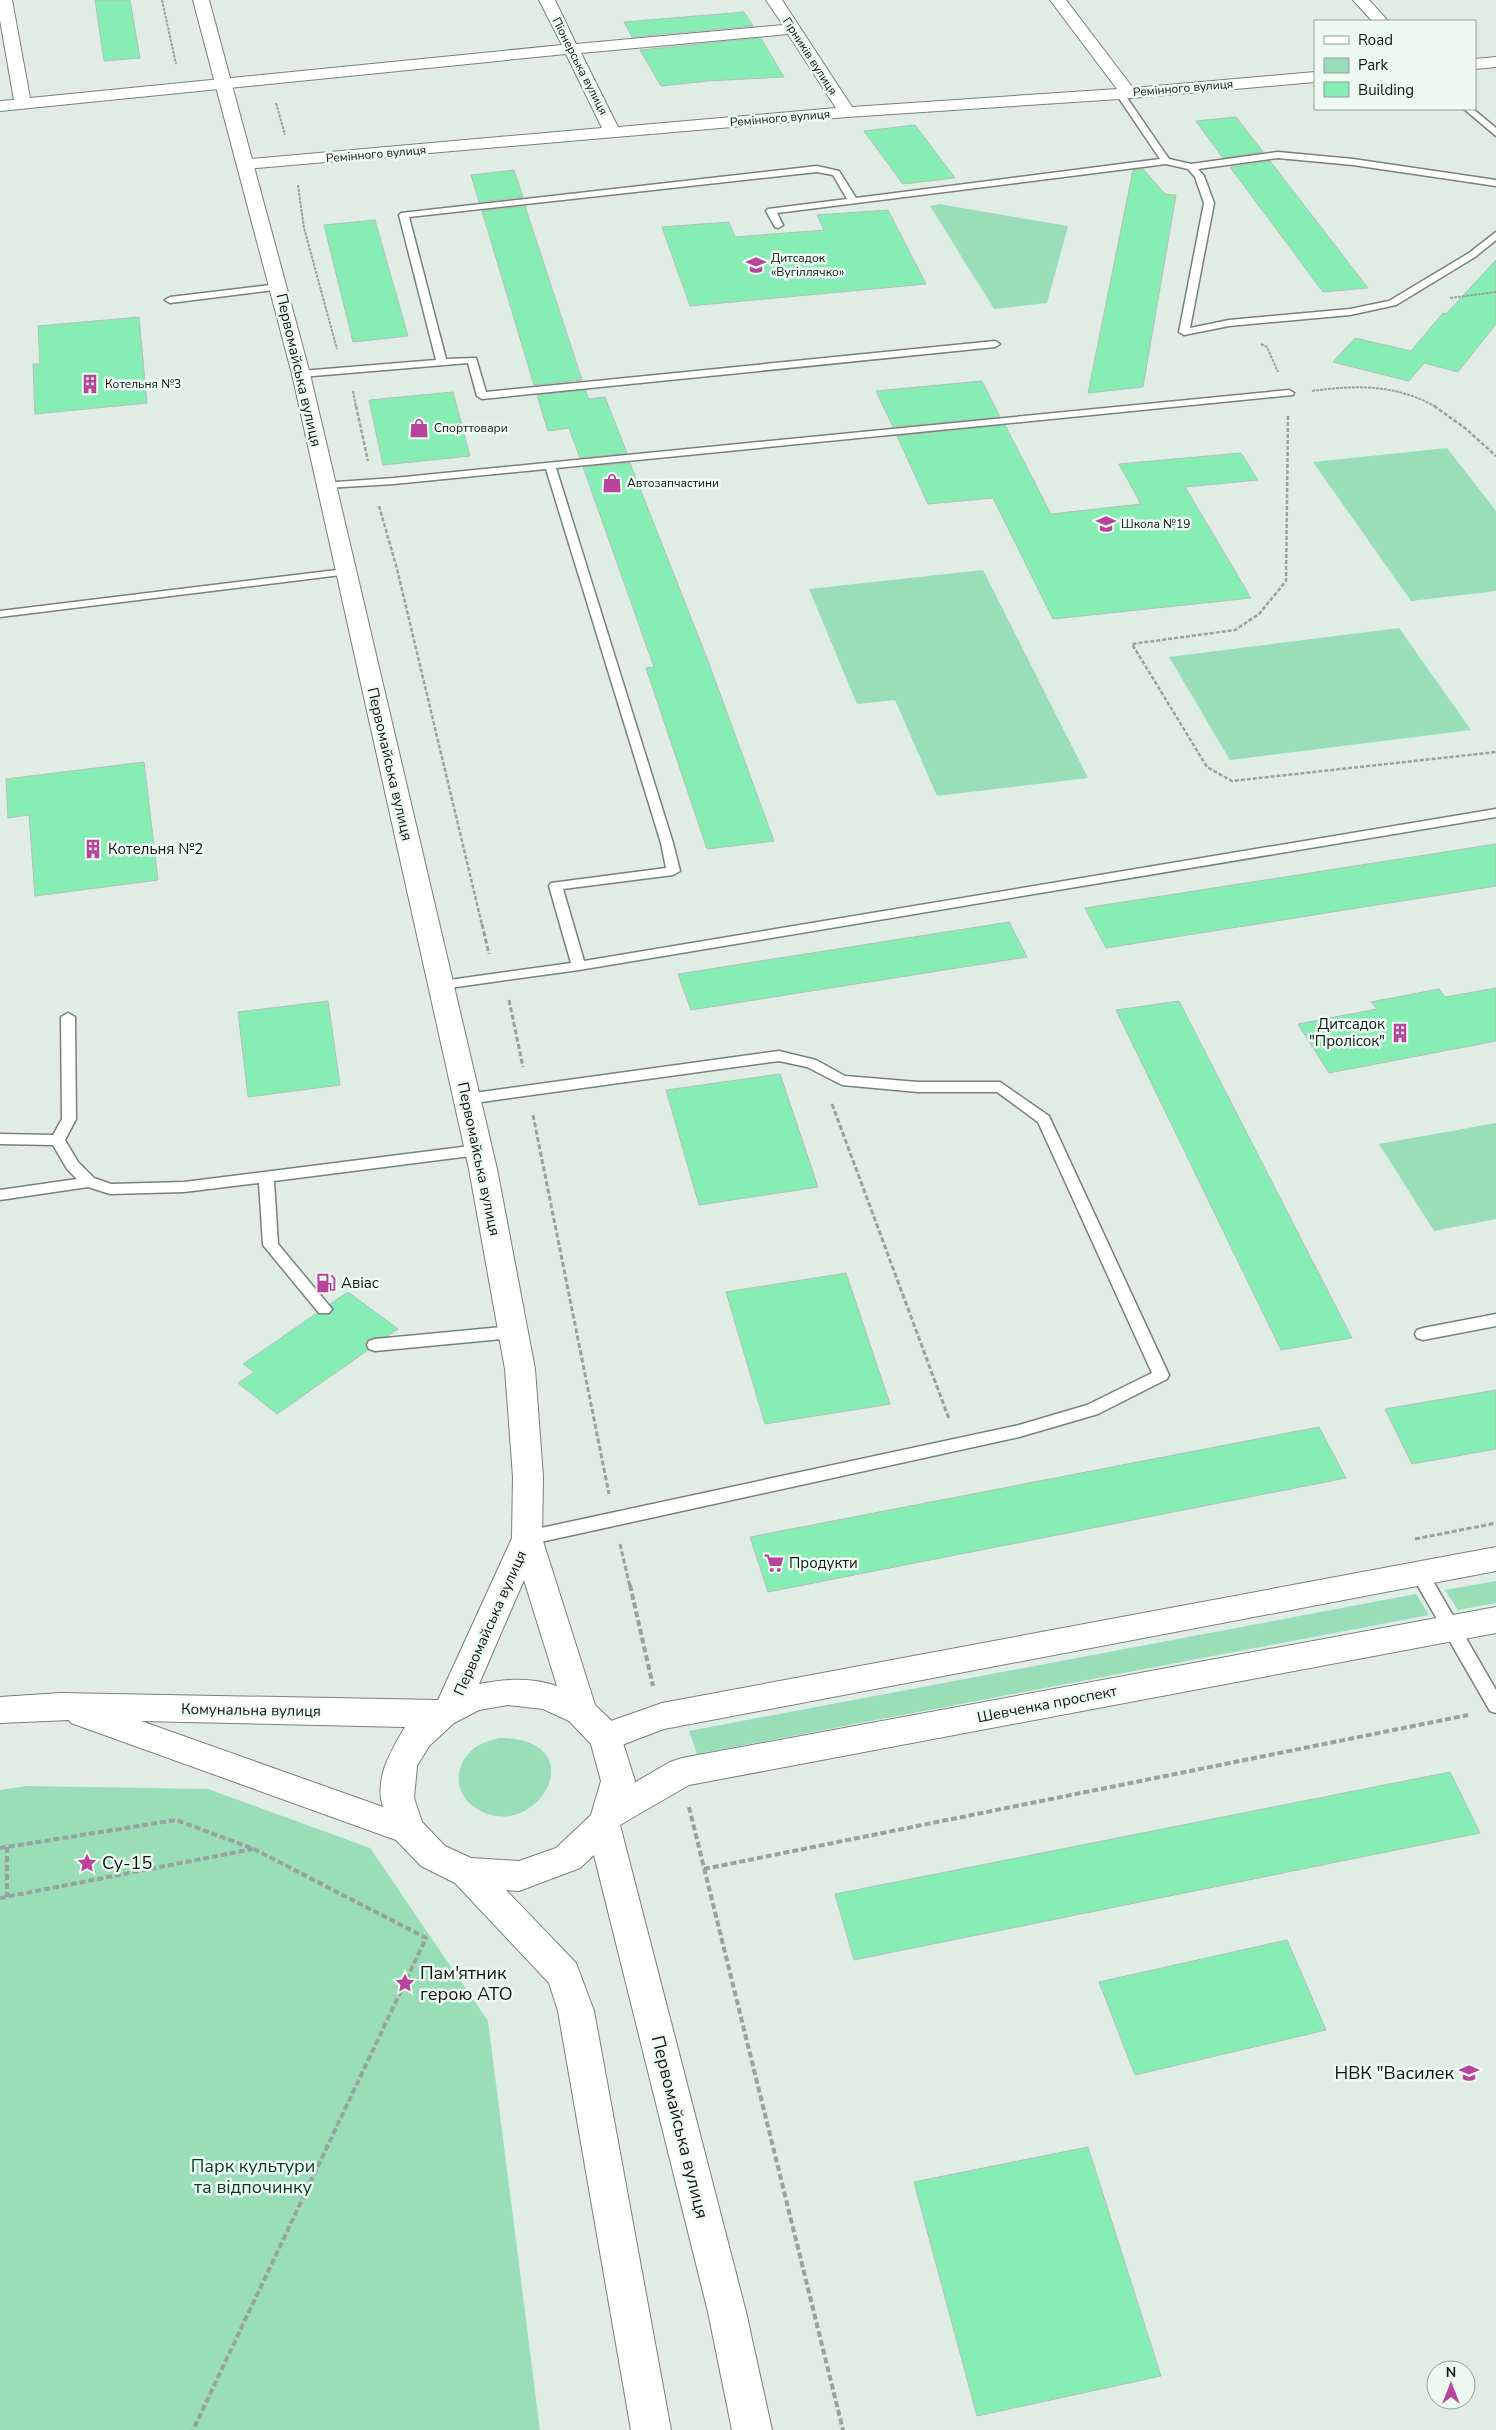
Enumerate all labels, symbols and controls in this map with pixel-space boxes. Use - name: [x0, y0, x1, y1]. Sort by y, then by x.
- street label: Піонерська вулиця: [548, 14, 612, 118]
- street label: Гірників вулиця: [779, 14, 841, 98]
- legend: [1314, 20, 1476, 110]
- text: Road: [1358, 30, 1393, 50]
- text: Park: [1358, 55, 1388, 75]
- street label: Ремінного вулиця: [1132, 76, 1234, 100]
- text: Building: [1358, 80, 1414, 100]
- street label: Ремінного вулиця: [729, 106, 831, 130]
- street label: Ремінного вулиця: [325, 142, 427, 166]
- place label: Дитсадок «Вугіллячко»: [771, 250, 844, 280]
- school or university icon: Дитсадок «Вугіллячко»: [745, 254, 767, 276]
- street label: Первомайська вулиця: [272, 291, 326, 449]
- building icon: Котельня №3: [79, 373, 101, 395]
- place label: Котельня №3: [105, 376, 181, 392]
- shop icon: Спорттовари: [408, 417, 430, 439]
- place label: Спорттовари: [434, 420, 508, 436]
- shop icon: Автозапчастини: [601, 472, 623, 494]
- place label: Автозапчастини: [627, 475, 719, 491]
- school or university icon: Школа №19: [1095, 513, 1117, 535]
- place label: Школа №19: [1121, 516, 1190, 532]
- street label: Первомайська вулиця: [363, 685, 417, 843]
- building icon: Котельня №2: [82, 838, 104, 860]
- place label: Котельня №2: [108, 839, 203, 859]
- place label: Дитсадок "Пролісок": [1309, 1014, 1385, 1051]
- building icon: Дитсадок "Пролісок": [1389, 1022, 1411, 1044]
- street label: Первомайська вулиця: [453, 1080, 505, 1238]
- fuel station icon: Авіас: [315, 1272, 337, 1294]
- place label: Авіас: [341, 1273, 379, 1293]
- street label: Первомайська вулиця: [449, 1547, 531, 1699]
- supermarket icon: Продукти: [763, 1552, 785, 1574]
- place label: Продукти: [789, 1553, 858, 1573]
- street label: Шевченка проспект: [975, 1681, 1119, 1727]
- street label: Комунальна вулиця: [181, 1699, 321, 1721]
- place label: Су-15: [102, 1851, 152, 1875]
- place icon: Су-15: [76, 1852, 98, 1874]
- place label: Пам'ятник герою АТО: [420, 1961, 512, 2006]
- place icon: Пам'ятник герою АТО: [394, 1972, 416, 1994]
- street label: Первомайська вулиця: [646, 2033, 714, 2221]
- place label: НВК "Василек: [1334, 2061, 1455, 2085]
- school or university icon: НВК "Василек: [1458, 2062, 1480, 2084]
- park label: Парк культури та відпочинку: [191, 2154, 315, 2199]
- north arrow: [1426, 2360, 1476, 2410]
- text: N: [1446, 2363, 1456, 2382]

